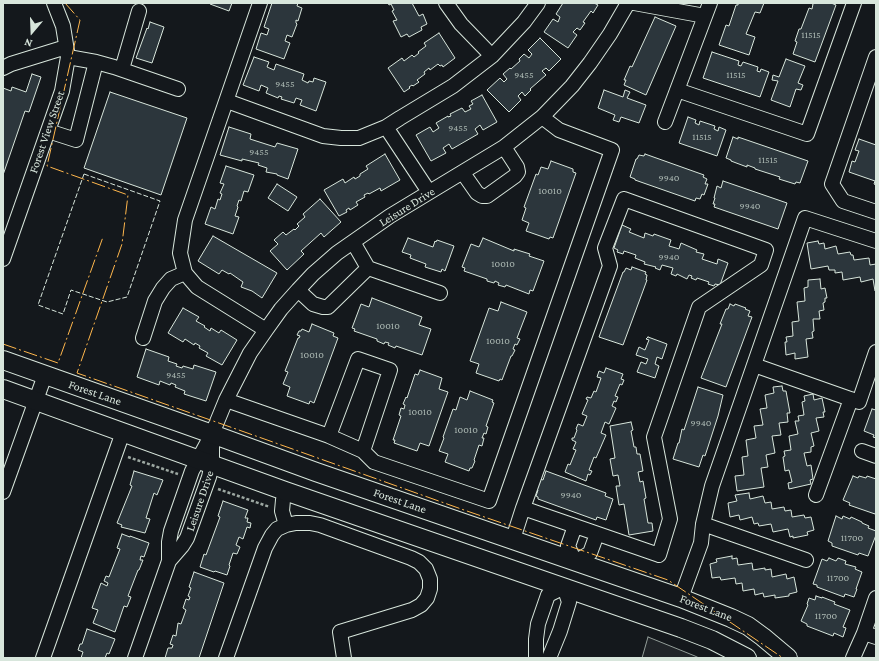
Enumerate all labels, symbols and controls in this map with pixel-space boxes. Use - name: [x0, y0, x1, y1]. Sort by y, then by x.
- north arrow: [12, 12, 52, 52]
- house number: 11515: [801, 29, 821, 41]
- text: N: [23, 36, 34, 50]
- house number: 9455: [514, 69, 534, 81]
- house number: 11515: [726, 69, 746, 81]
- house number: 9455: [275, 78, 295, 90]
- street label: Forest View Street: [26, 89, 68, 175]
- house number: 9455: [448, 122, 468, 134]
- house number: 11515: [692, 131, 712, 143]
- house number: 9455: [249, 146, 269, 158]
- house number: 11515: [758, 154, 778, 166]
- house number: 9940: [659, 172, 679, 184]
- street label: Leisure Drive: [376, 184, 438, 230]
- house number: 10010: [538, 185, 562, 197]
- house number: 9940: [740, 200, 760, 212]
- house number: 9940: [659, 251, 679, 263]
- house number: 10010: [491, 258, 515, 270]
- house number: 10010: [376, 320, 400, 332]
- house number: 10010: [486, 335, 510, 347]
- house number: 10010: [300, 349, 324, 361]
- house number: 9455: [166, 369, 186, 381]
- street label: Forest Lane: [67, 377, 123, 409]
- house number: 10010: [408, 406, 432, 418]
- house number: 9940: [691, 417, 711, 429]
- house number: 10010: [454, 424, 478, 436]
- street label: Leisure Drive: [183, 469, 217, 533]
- street label: Forest Lane: [372, 485, 428, 517]
- house number: 9940: [561, 489, 581, 501]
- house number: 11700: [841, 532, 863, 544]
- house number: 11700: [827, 572, 849, 584]
- street label: Forest Lane: [678, 591, 734, 625]
- house number: 11700: [815, 610, 837, 622]

